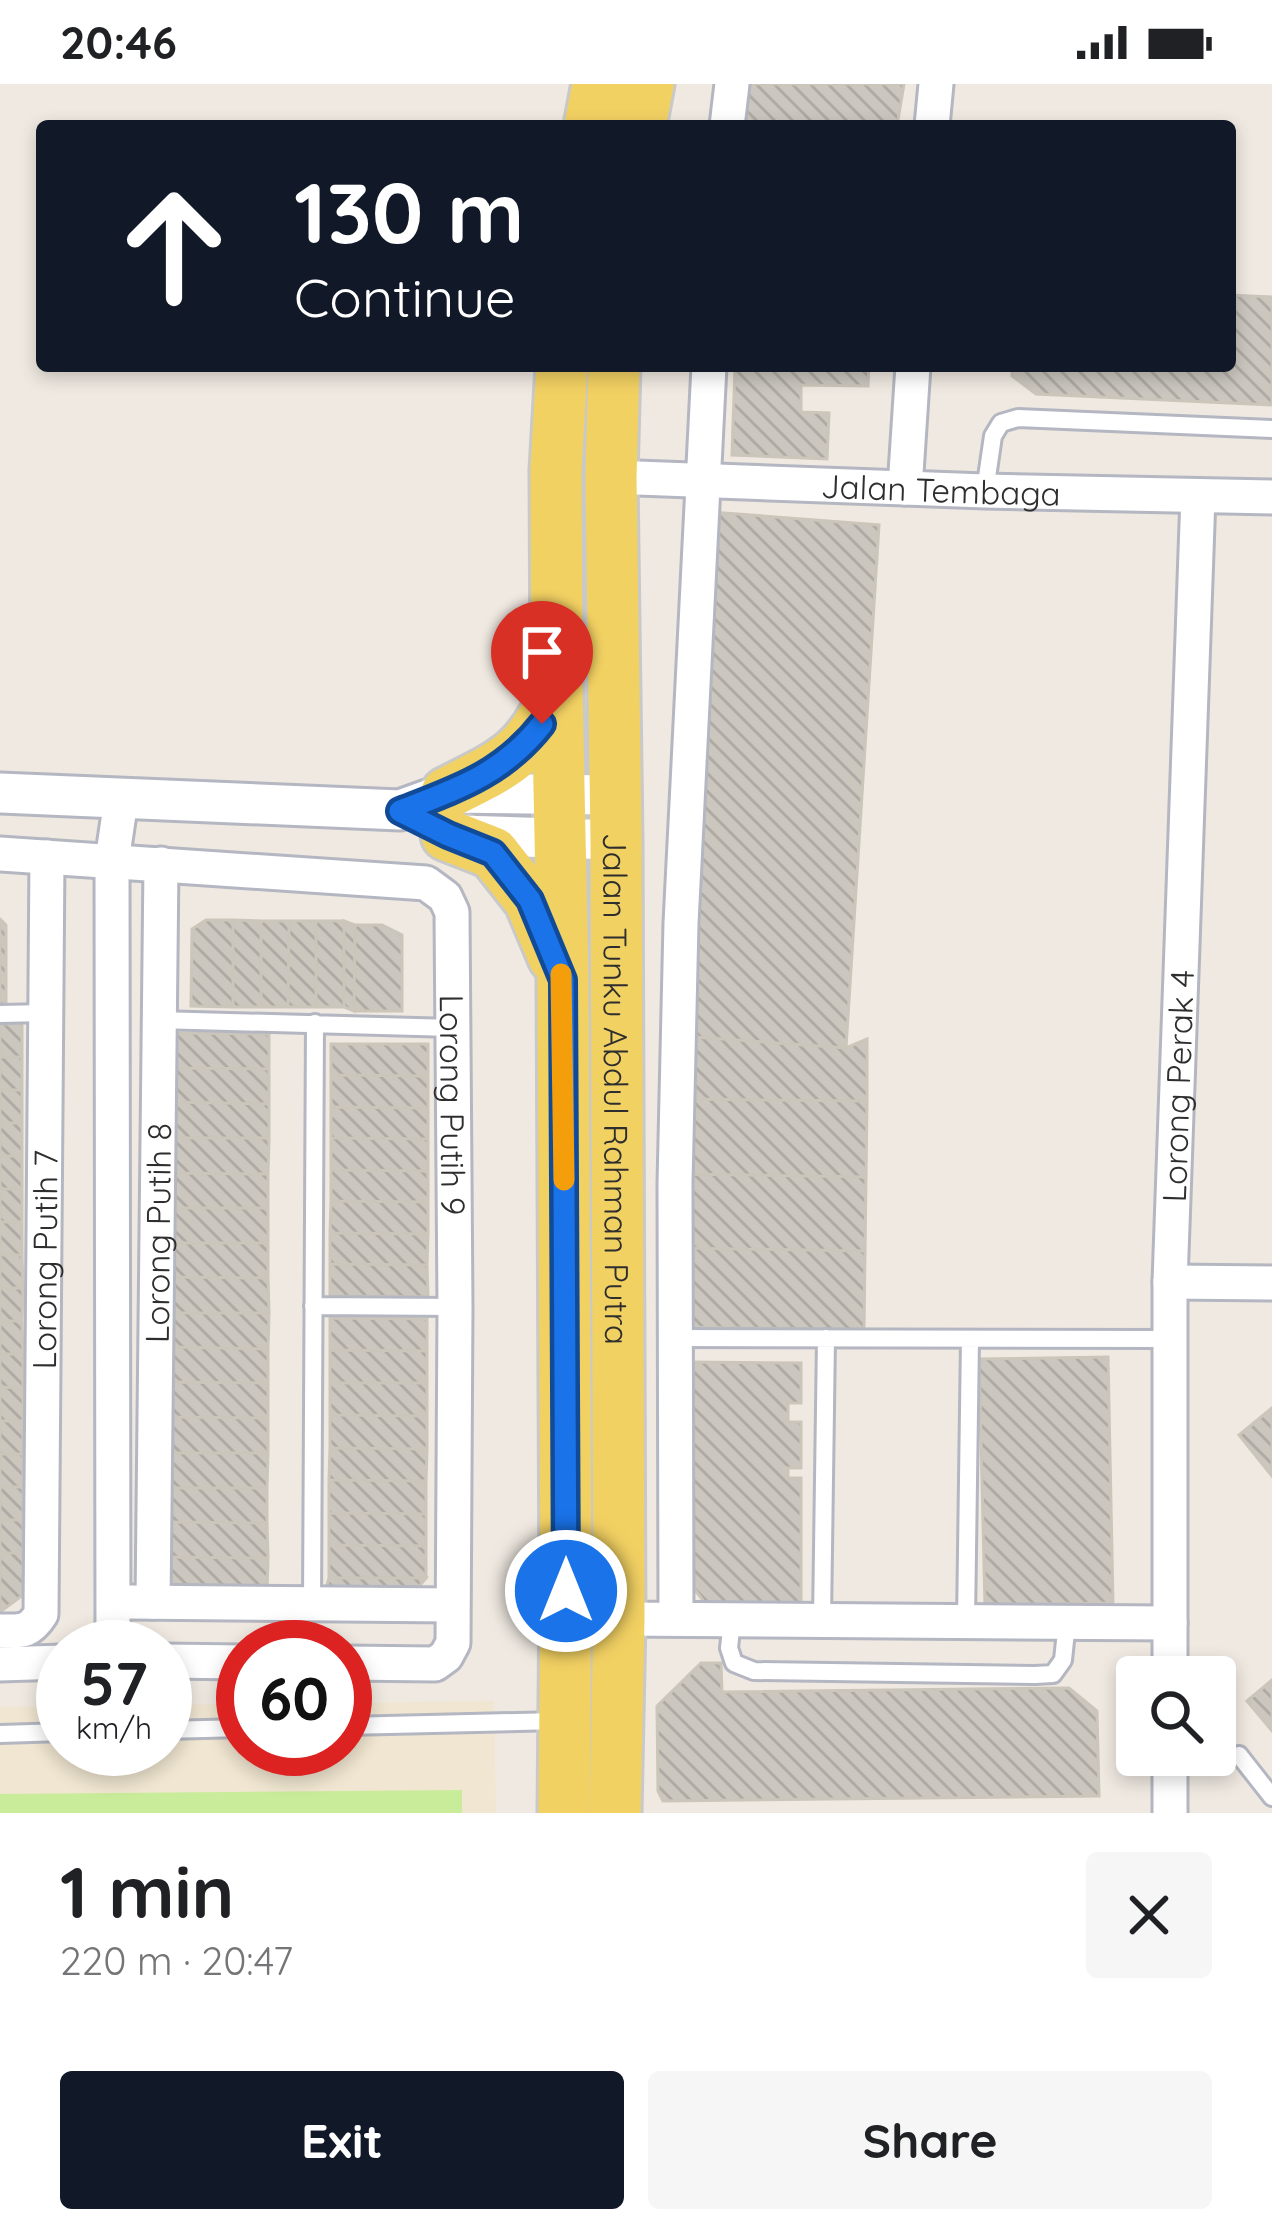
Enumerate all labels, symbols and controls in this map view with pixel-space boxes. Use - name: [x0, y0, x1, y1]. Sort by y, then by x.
- text: 20:46: [60, 14, 177, 70]
- text: 130 m: [294, 159, 524, 264]
- icon: ahead: [96, 168, 252, 324]
- text: Continue: [294, 263, 515, 331]
- street label: Jalan Tembaga: [820, 464, 1061, 513]
- pin: [491, 601, 593, 724]
- icon: arrive: [509, 619, 575, 685]
- street label: Jalan Tunku Abdul Rahman Putra: [595, 833, 638, 1345]
- street label: Lorong Perak 4: [1152, 969, 1202, 1203]
- street label: Lorong Putih 9: [432, 994, 475, 1215]
- street label: Lorong Putih 8: [135, 1123, 179, 1343]
- street label: Lorong Putih 7: [22, 1150, 65, 1369]
- position arrow: [503, 1528, 629, 1654]
- speed limit sign: 60: [216, 1620, 372, 1776]
- text: 57: [80, 1645, 148, 1720]
- map controls: [1116, 1656, 1236, 1776]
- button: search: [1116, 1656, 1236, 1776]
- text: km/h: [76, 1709, 152, 1747]
- text: 1 min: [60, 1846, 234, 1936]
- button: close: [1086, 1852, 1212, 1978]
- text: 220 m · 20:47: [60, 1936, 293, 1985]
- button: Exit: [60, 2071, 624, 2209]
- button: Share: [648, 2071, 1212, 2209]

